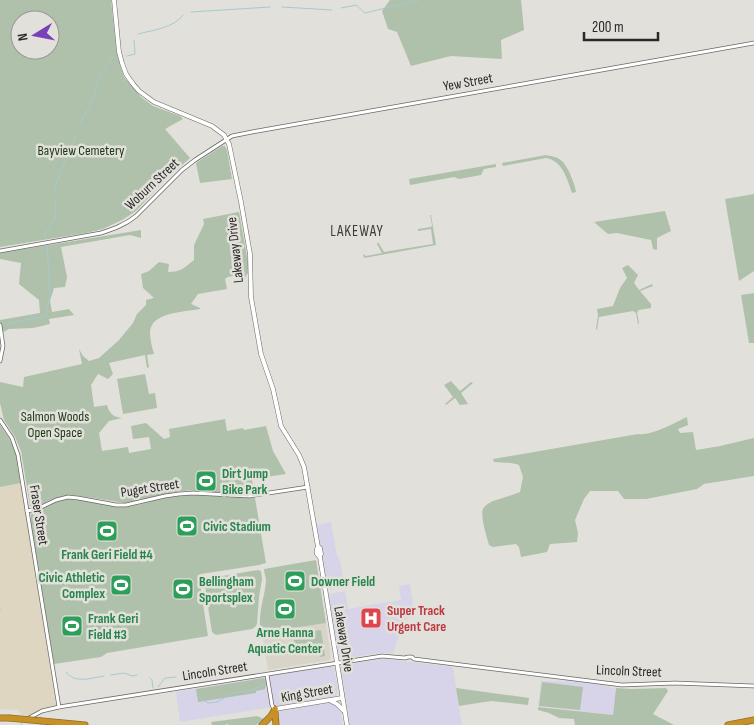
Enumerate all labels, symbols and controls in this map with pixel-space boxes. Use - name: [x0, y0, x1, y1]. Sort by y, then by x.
- north arrow: [10, 10, 60, 60]
- scale bar: [584, 10, 658, 42]
- text: 200 m: [592, 18, 624, 37]
- text: N: [14, 32, 32, 42]
- street label: Yew Street: [442, 69, 494, 95]
- park label: Bayview Cemetery: [38, 142, 125, 159]
- street label: Woburn Street: [121, 155, 183, 213]
- street label: Lakeway Drive: [223, 216, 247, 284]
- district label: LAKEWAY: [330, 222, 384, 241]
- park label: Salmon Woods Open Space: [21, 408, 89, 441]
- place label: Dirt Jump Bike Park: [222, 465, 268, 498]
- sports icon: Dirt Jump Bike Park: [194, 469, 218, 493]
- street label: Puget Street: [120, 475, 180, 501]
- street label: Fraser Street: [26, 484, 52, 546]
- sports icon: Civic Stadium: [175, 514, 199, 538]
- place label: Civic Stadium: [203, 518, 271, 535]
- sports icon: Frank Geri Field #4: [95, 519, 119, 543]
- place label: Frank Geri Field #4: [61, 546, 153, 563]
- place label: Civic Athletic Complex: [39, 569, 105, 602]
- sports icon: Downer Field: [283, 569, 307, 593]
- sports icon: Civic Athletic Complex: [109, 573, 133, 597]
- place label: Bellingham Sportsplex: [199, 573, 254, 606]
- place label: Downer Field: [311, 573, 375, 590]
- sports icon: Bellingham Sportsplex: [171, 577, 195, 601]
- sports icon: Arne Hanna Aquatic Center: [273, 597, 297, 621]
- place label: Super Track Urgent Care: [387, 602, 446, 635]
- street label: Lakeway Drive: [330, 605, 358, 673]
- hospital icon: Super Track Urgent Care: [359, 606, 383, 630]
- place label: Frank Geri Field #3: [88, 610, 139, 643]
- sports icon: Frank Geri Field #3: [60, 614, 84, 638]
- place label: Arne Hanna Aquatic Center: [247, 624, 323, 657]
- street label: Lincoln Street: [181, 657, 249, 685]
- street label: Lincoln Street: [596, 661, 662, 681]
- street label: King Street: [280, 680, 334, 706]

